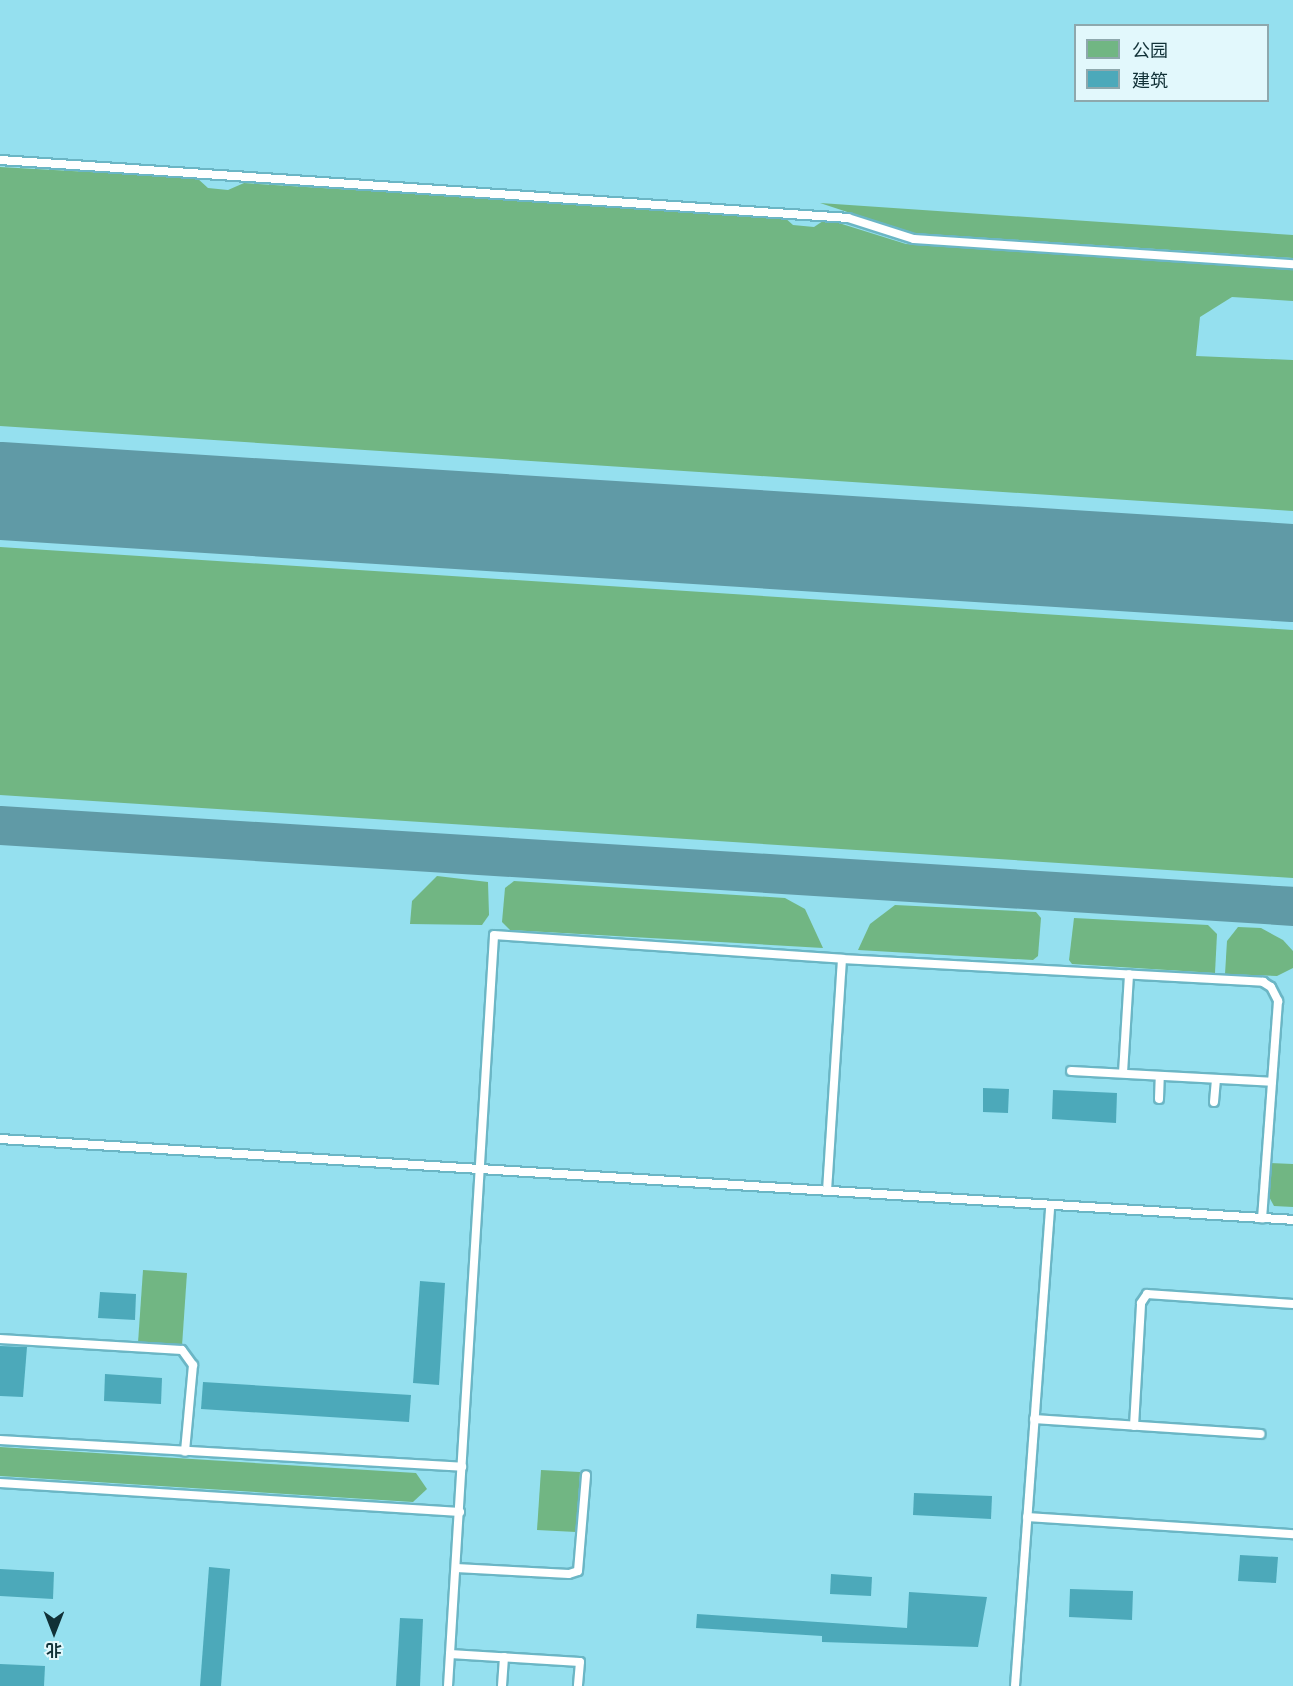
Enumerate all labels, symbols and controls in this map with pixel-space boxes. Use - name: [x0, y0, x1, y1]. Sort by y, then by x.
- legend: [1074, 24, 1269, 102]
- text: 公园: [1132, 39, 1168, 62]
- text: 建筑: [1132, 69, 1168, 92]
- north arrow: [24, 1602, 84, 1662]
- text: 北: [46, 1640, 62, 1660]

